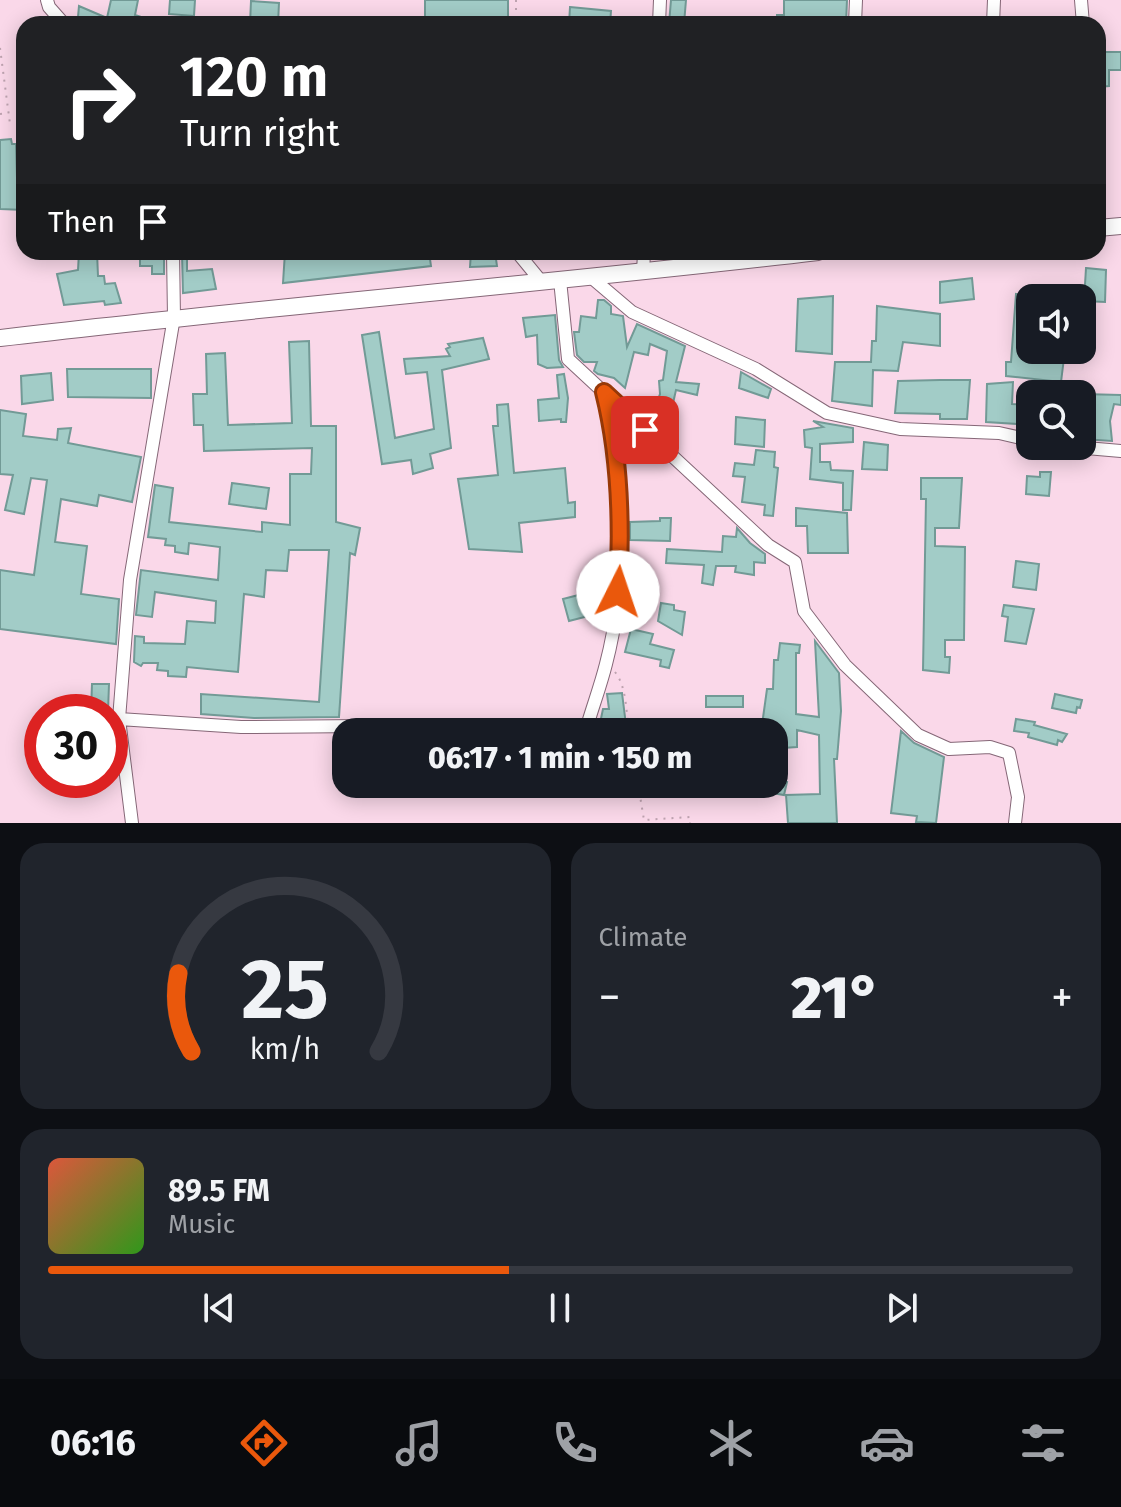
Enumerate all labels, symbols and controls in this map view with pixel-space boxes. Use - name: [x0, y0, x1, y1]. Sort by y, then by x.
- text: 120 m: [180, 44, 328, 111]
- icon: right: [48, 48, 152, 152]
- text: Turn right: [180, 112, 340, 156]
- icon: arrive: [131, 200, 175, 244]
- text: Then: [48, 204, 115, 240]
- map controls: [1016, 284, 1096, 460]
- button: sound: [1016, 284, 1096, 364]
- button: search: [1016, 380, 1096, 460]
- pin: [611, 396, 679, 464]
- icon: arrive: [623, 408, 667, 452]
- position arrow: [576, 550, 660, 634]
- speed limit sign: 30: [24, 694, 128, 798]
- text: 06:17 · 1 min · 150 m: [428, 740, 692, 776]
- text: Climate: [599, 922, 687, 953]
- text: 25: [241, 940, 329, 1040]
- text: 21°: [791, 962, 881, 1034]
- text: −: [599, 971, 621, 1024]
- text: +: [1051, 971, 1073, 1024]
- text: km/h: [250, 1032, 321, 1067]
- text: 89.5 FM: [168, 1173, 270, 1209]
- text: Music: [168, 1209, 235, 1240]
- icon: previous: [197, 1286, 241, 1330]
- icon: pause: [538, 1286, 582, 1330]
- icon: next: [880, 1286, 924, 1330]
- icon: directions: [236, 1415, 292, 1471]
- icon: music: [391, 1415, 447, 1471]
- icon: phone: [547, 1415, 603, 1471]
- icon: climate: [703, 1415, 759, 1471]
- icon: car: [859, 1415, 915, 1471]
- icon: filters: [1015, 1415, 1071, 1471]
- text: 06:16: [50, 1421, 136, 1465]

